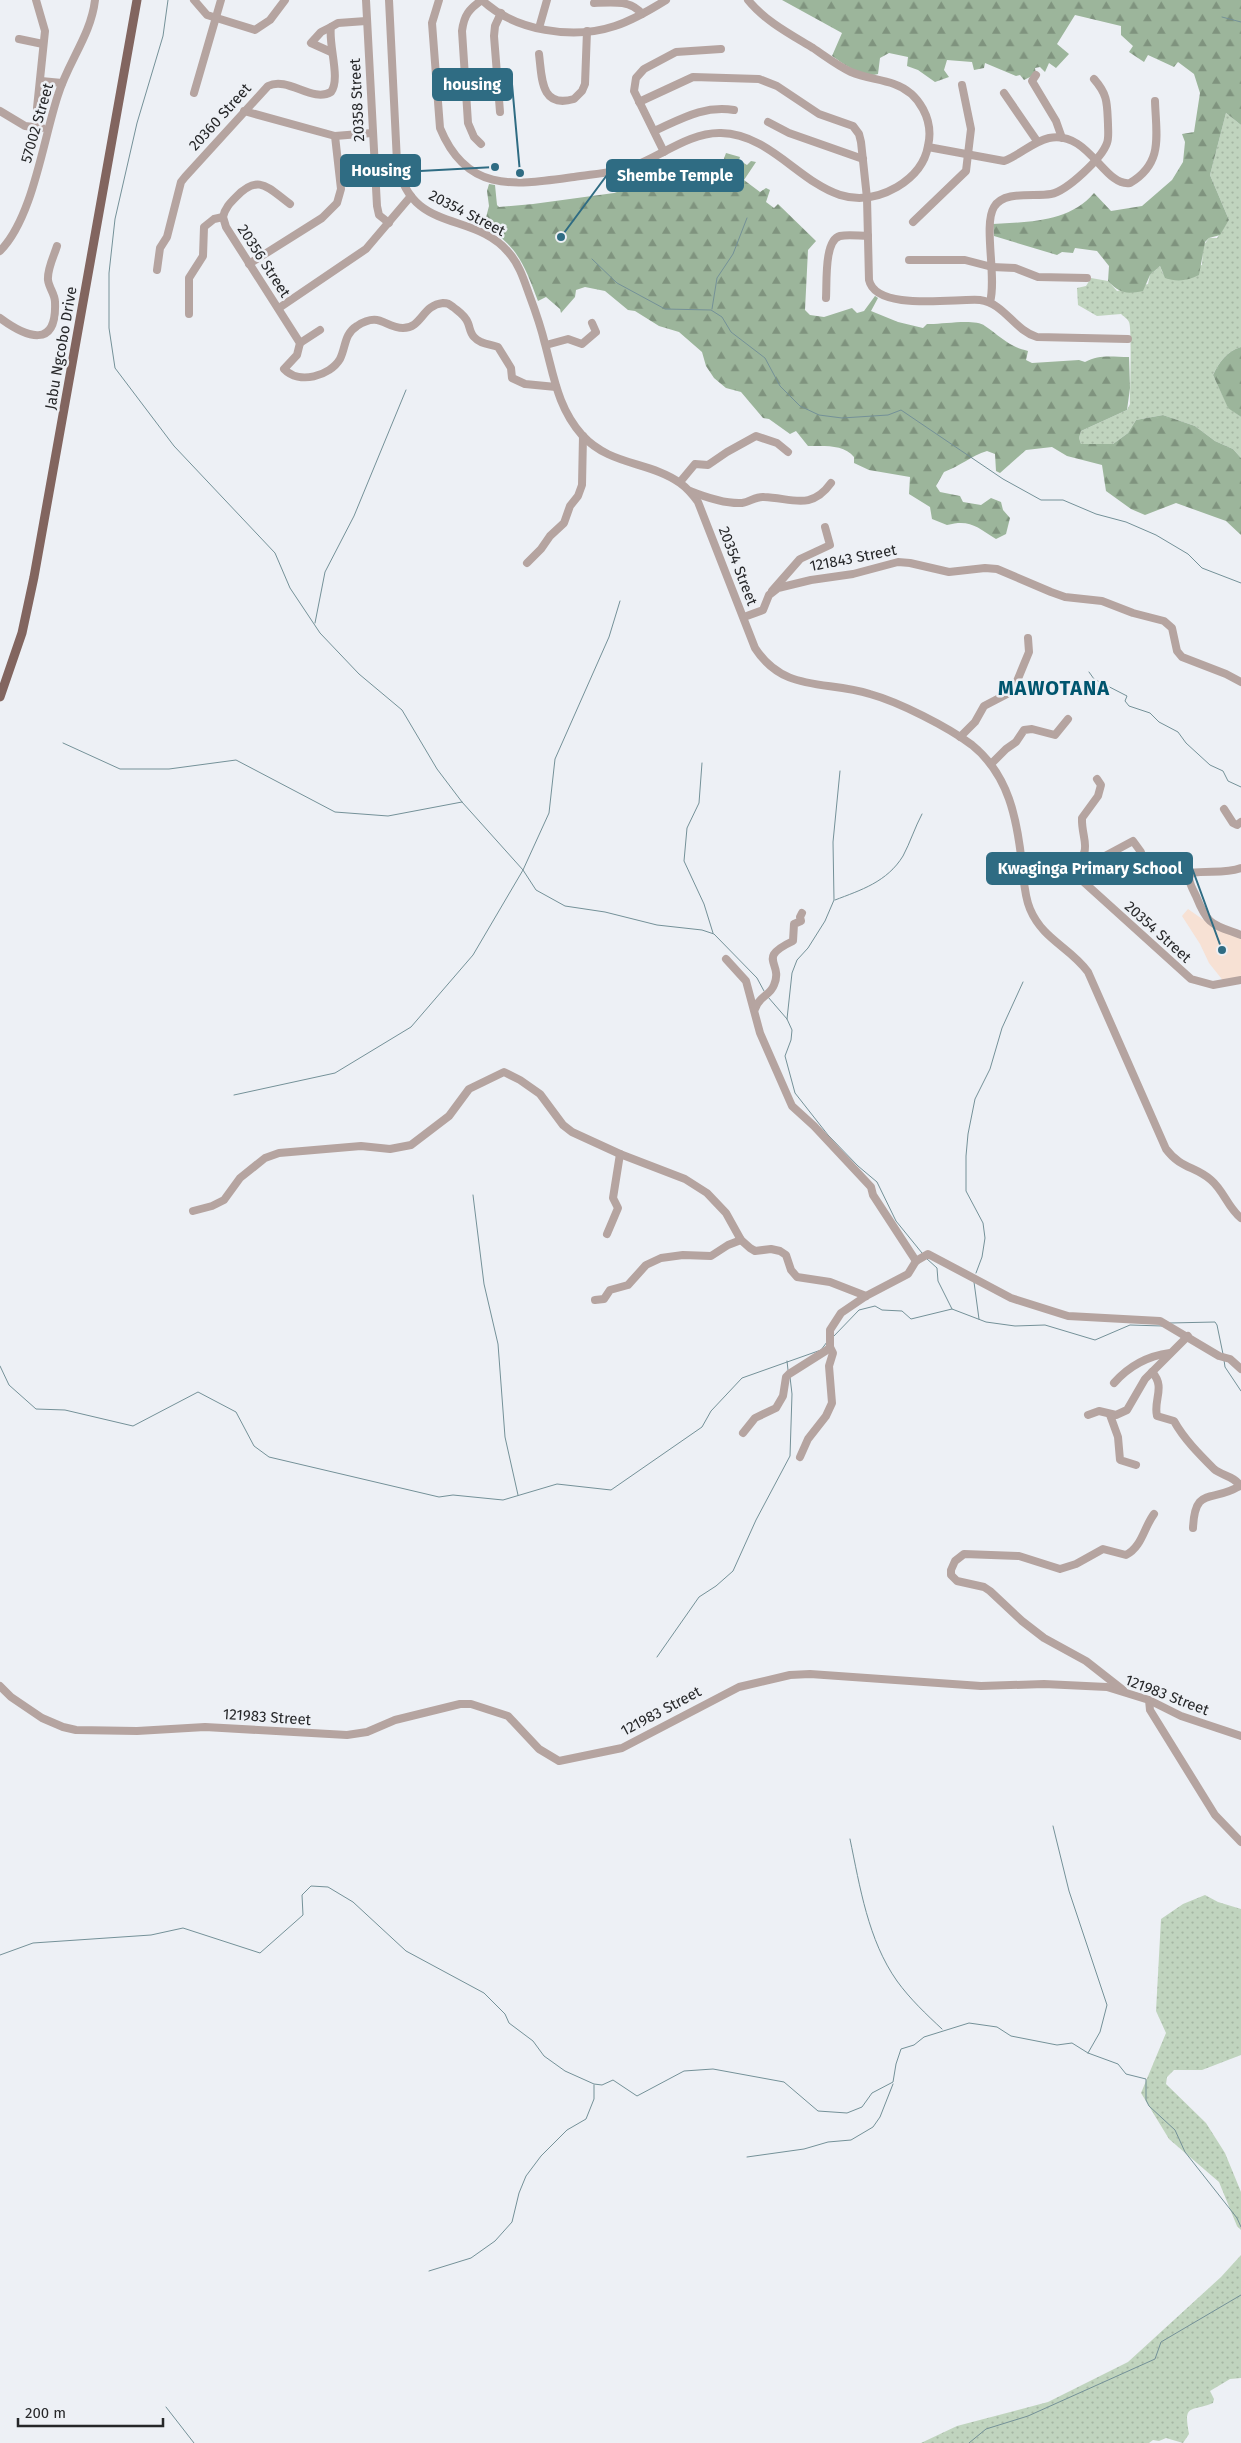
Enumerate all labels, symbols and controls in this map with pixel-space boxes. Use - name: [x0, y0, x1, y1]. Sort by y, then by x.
- street label: 20358 Street: [346, 57, 368, 142]
- callout: housing: [433, 69, 512, 100]
- text: housing: [443, 75, 501, 94]
- street label: 20360 Street: [185, 79, 255, 154]
- street label: 57002 Street: [17, 80, 57, 165]
- callout: Housing: [341, 155, 420, 186]
- callout: Shembe Temple: [607, 160, 743, 191]
- text: Housing: [351, 161, 411, 180]
- text: Shembe Temple: [617, 166, 733, 185]
- street label: 20354 Street: [426, 186, 509, 240]
- street label: 20356 Street: [234, 221, 295, 301]
- street label: Jabu Ngcobo Drive: [41, 285, 81, 411]
- street label: 20354 Street: [715, 524, 762, 609]
- street label: 121843 Street: [808, 541, 899, 575]
- district label: MAWOTANA: [998, 676, 1110, 700]
- callout: Kwaginga Primary School: [987, 853, 1192, 884]
- text: Kwaginga Primary School: [998, 859, 1182, 878]
- street label: 20354 Street: [1121, 897, 1195, 967]
- street label: 121983 Street: [1123, 1671, 1212, 1719]
- street label: 121983 Street: [618, 1682, 705, 1740]
- street label: 121983 Street: [222, 1705, 312, 1729]
- scale bar: [18, 2396, 162, 2428]
- text: 200 m: [25, 2404, 66, 2422]

